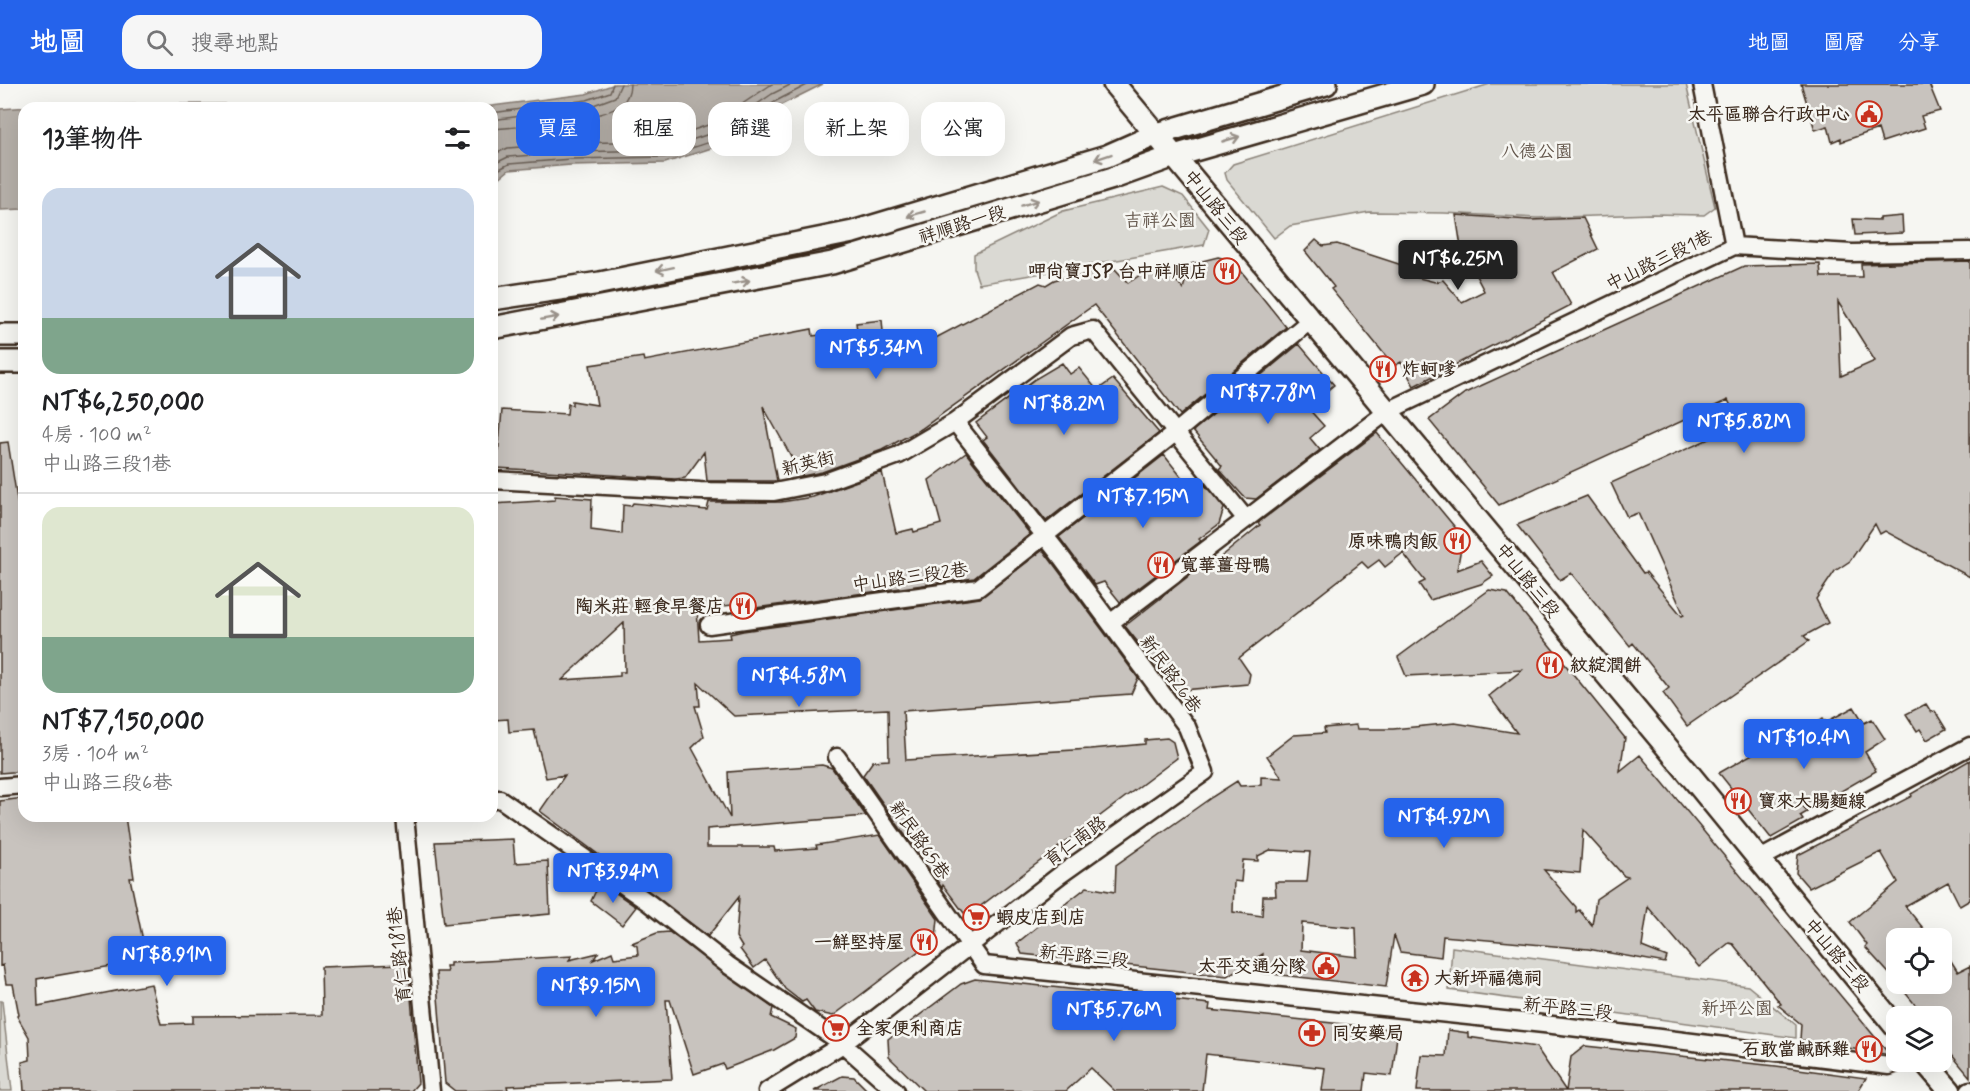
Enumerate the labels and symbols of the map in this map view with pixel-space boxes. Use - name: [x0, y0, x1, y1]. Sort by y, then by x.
- public building icon: 太平區聯合行政中心: [1854, 99, 1884, 129]
- place label: 太平區聯合行政中心: [1688, 103, 1850, 127]
- one-way arrow: [1221, 133, 1240, 144]
- park label: 八德公園: [1501, 140, 1573, 164]
- one-way arrow: [1094, 152, 1113, 163]
- street label: 中山路三段: [1178, 165, 1253, 250]
- one-way arrow: [1020, 196, 1039, 207]
- street label: 祥順路一段: [916, 200, 1009, 250]
- one-way arrow: [907, 209, 926, 220]
- park label: 吉祥公園: [1124, 209, 1196, 233]
- street label: 中山路三段1巷: [1602, 225, 1717, 297]
- pin: NT$6.25M: [1396, 240, 1520, 291]
- restaurant icon: 呷尚寶JSP 台中祥順店: [1212, 256, 1242, 286]
- place label: 呷尚寶JSP 台中祥順店: [1028, 260, 1208, 284]
- one-way arrow: [655, 264, 675, 275]
- one-way arrow: [731, 276, 751, 287]
- one-way arrow: [539, 313, 559, 324]
- pin: NT$5.34M: [814, 329, 938, 380]
- restaurant icon: 炸蚵嗲: [1368, 354, 1398, 384]
- place label: 炸蚵嗲: [1402, 358, 1456, 382]
- pin: NT$7.78M: [1206, 374, 1330, 425]
- pin: NT$8.2M: [1009, 385, 1119, 436]
- pin: NT$5.82M: [1682, 403, 1806, 454]
- street label: 新英街: [779, 446, 837, 482]
- pin: NT$7.15M: [1081, 478, 1205, 529]
- restaurant icon: 原味鴨肉飯: [1442, 526, 1472, 556]
- place label: 原味鴨肉飯: [1348, 530, 1438, 554]
- street label: 中山路三段: [1490, 538, 1565, 623]
- restaurant icon: 寬華薑母鴨: [1146, 550, 1176, 580]
- place label: 寬華薑母鴨: [1180, 554, 1270, 578]
- street label: 中山路三段2巷: [851, 558, 970, 598]
- restaurant icon: 陶米莊 輕食早餐店: [728, 591, 758, 621]
- place label: 陶米莊 輕食早餐店: [575, 595, 724, 619]
- street label: 新民路26巷: [1134, 631, 1207, 718]
- restaurant icon: 紋綻潤餅: [1535, 650, 1565, 680]
- place label: 紋綻潤餅: [1570, 654, 1642, 678]
- pin: NT$4.58M: [737, 657, 861, 708]
- pin: NT$10.4M: [1742, 719, 1866, 770]
- restaurant icon: 寶來大腸麵線: [1723, 786, 1753, 816]
- place label: 寶來大腸麵線: [1758, 790, 1866, 814]
- street label: 新民路65巷: [883, 796, 955, 885]
- pin: NT$4.92M: [1382, 798, 1506, 849]
- street label: 育仁南路: [1039, 811, 1112, 873]
- pin: NT$3.94M: [551, 853, 675, 904]
- supermarket icon: 蝦皮店到店: [961, 902, 991, 932]
- street label: 育仁路181巷: [383, 905, 417, 1004]
- place label: 蝦皮店到店: [996, 906, 1086, 930]
- street label: 中山路三段: [1798, 913, 1874, 998]
- restaurant icon: 一鮮堅持屋: [909, 927, 939, 957]
- place label: 一鮮堅持屋: [814, 931, 904, 955]
- pin: NT$8.91M: [105, 936, 229, 987]
- street label: 新平路三段: [1038, 940, 1130, 974]
- public building icon: 太平交通分隊: [1311, 951, 1341, 981]
- place label: 太平交通分隊: [1198, 955, 1306, 979]
- temple icon: 大新坪福德祠: [1400, 963, 1430, 993]
- pin: NT$9.15M: [534, 967, 658, 1018]
- place label: 大新坪福德祠: [1434, 967, 1542, 991]
- pin: NT$5.76M: [1052, 991, 1176, 1042]
- street label: 新平路三段: [1522, 992, 1614, 1026]
- park label: 新坪公園: [1701, 997, 1773, 1021]
- supermarket icon: 全家便利商店: [821, 1013, 851, 1043]
- place label: 全家便利商店: [856, 1017, 964, 1041]
- pharmacy icon: 同安藥局: [1297, 1018, 1327, 1048]
- place label: 同安藥局: [1332, 1022, 1404, 1046]
- restaurant icon: 石敢當鹹酥雞: [1854, 1034, 1884, 1064]
- place label: 石敢當鹹酥雞: [1742, 1038, 1850, 1062]

